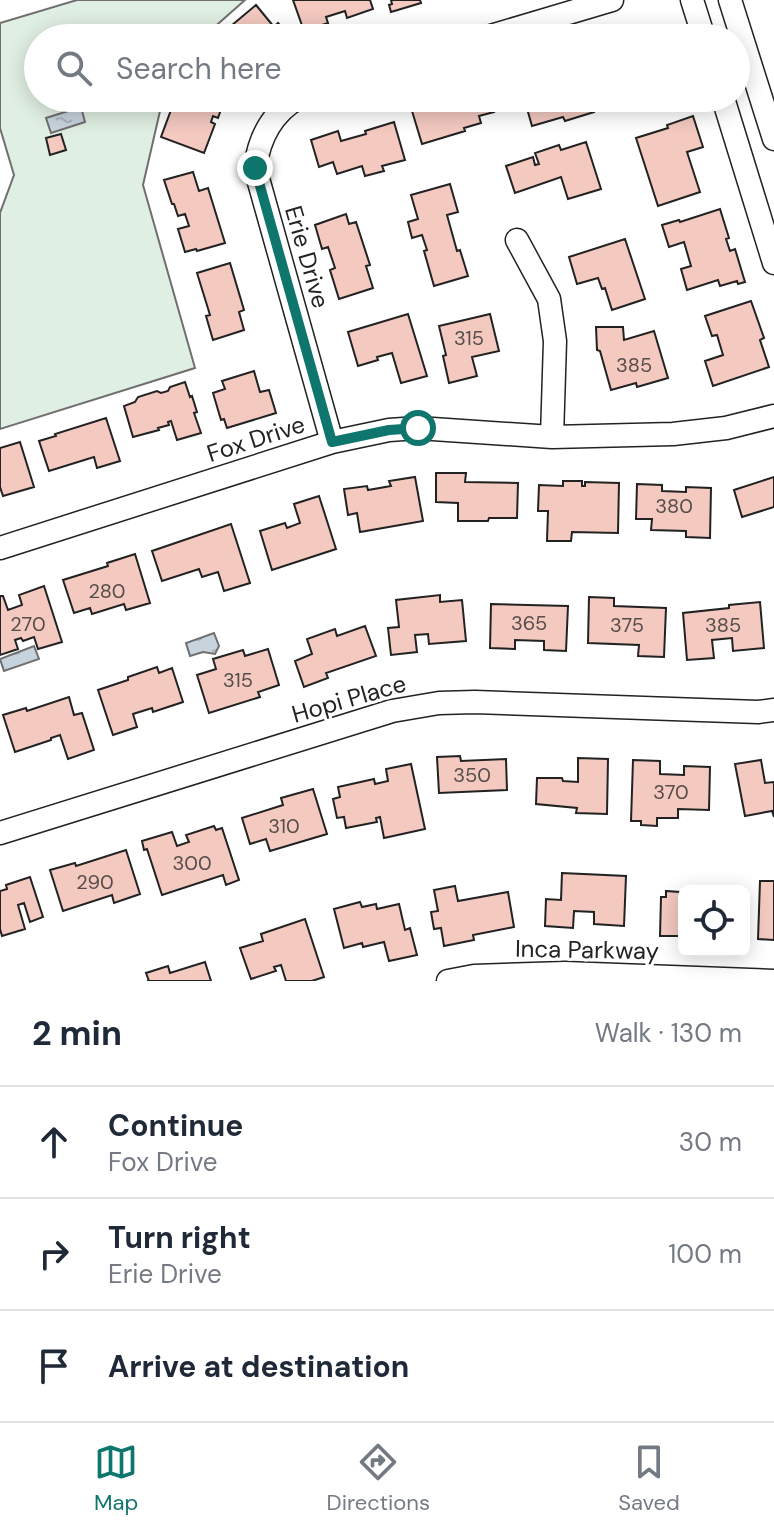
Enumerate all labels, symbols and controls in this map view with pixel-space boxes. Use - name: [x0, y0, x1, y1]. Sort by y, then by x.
- search box: [24, 24, 750, 112]
- icon: search: [52, 46, 96, 90]
- text: Search here: [116, 49, 282, 88]
- route end: [237, 150, 273, 186]
- street label: Erie Drive: [278, 202, 337, 312]
- house number: 315: [454, 325, 484, 351]
- house number: 385: [616, 352, 652, 378]
- street label: Fox Drive: [203, 408, 309, 469]
- route start: [400, 410, 436, 446]
- house number: 380: [655, 493, 693, 519]
- house number: 280: [88, 578, 126, 604]
- house number: 365: [511, 610, 547, 636]
- house number: 270: [10, 611, 46, 637]
- house number: 375: [610, 612, 644, 638]
- house number: 385: [705, 612, 741, 638]
- house number: 315: [223, 667, 253, 693]
- street label: Hopi Place: [288, 667, 410, 730]
- house number: 350: [453, 762, 491, 788]
- house number: 370: [653, 779, 689, 805]
- house number: 310: [268, 813, 300, 839]
- house number: 300: [172, 850, 212, 876]
- house number: 290: [76, 869, 114, 895]
- map controls: [678, 885, 750, 957]
- button: locate: [678, 885, 750, 957]
- street label: Inca Parkway: [515, 933, 659, 966]
- text: 2 min: [32, 1011, 122, 1056]
- text: Walk · 130 m: [595, 1016, 742, 1050]
- text: Continue: [108, 1106, 243, 1145]
- icon: ahead: [32, 1120, 76, 1164]
- text: 30 m: [679, 1125, 742, 1159]
- text: Fox Drive: [108, 1145, 218, 1179]
- text: Turn right: [108, 1218, 251, 1257]
- icon: right: [32, 1232, 76, 1276]
- text: 100 m: [668, 1237, 742, 1271]
- text: Erie Drive: [108, 1257, 222, 1291]
- icon: arrive: [32, 1344, 76, 1388]
- text: Arrive at destination: [108, 1347, 409, 1386]
- tab: Map: [94, 1440, 138, 1517]
- tab: Directions: [327, 1440, 430, 1517]
- tab: Saved: [618, 1440, 680, 1517]

